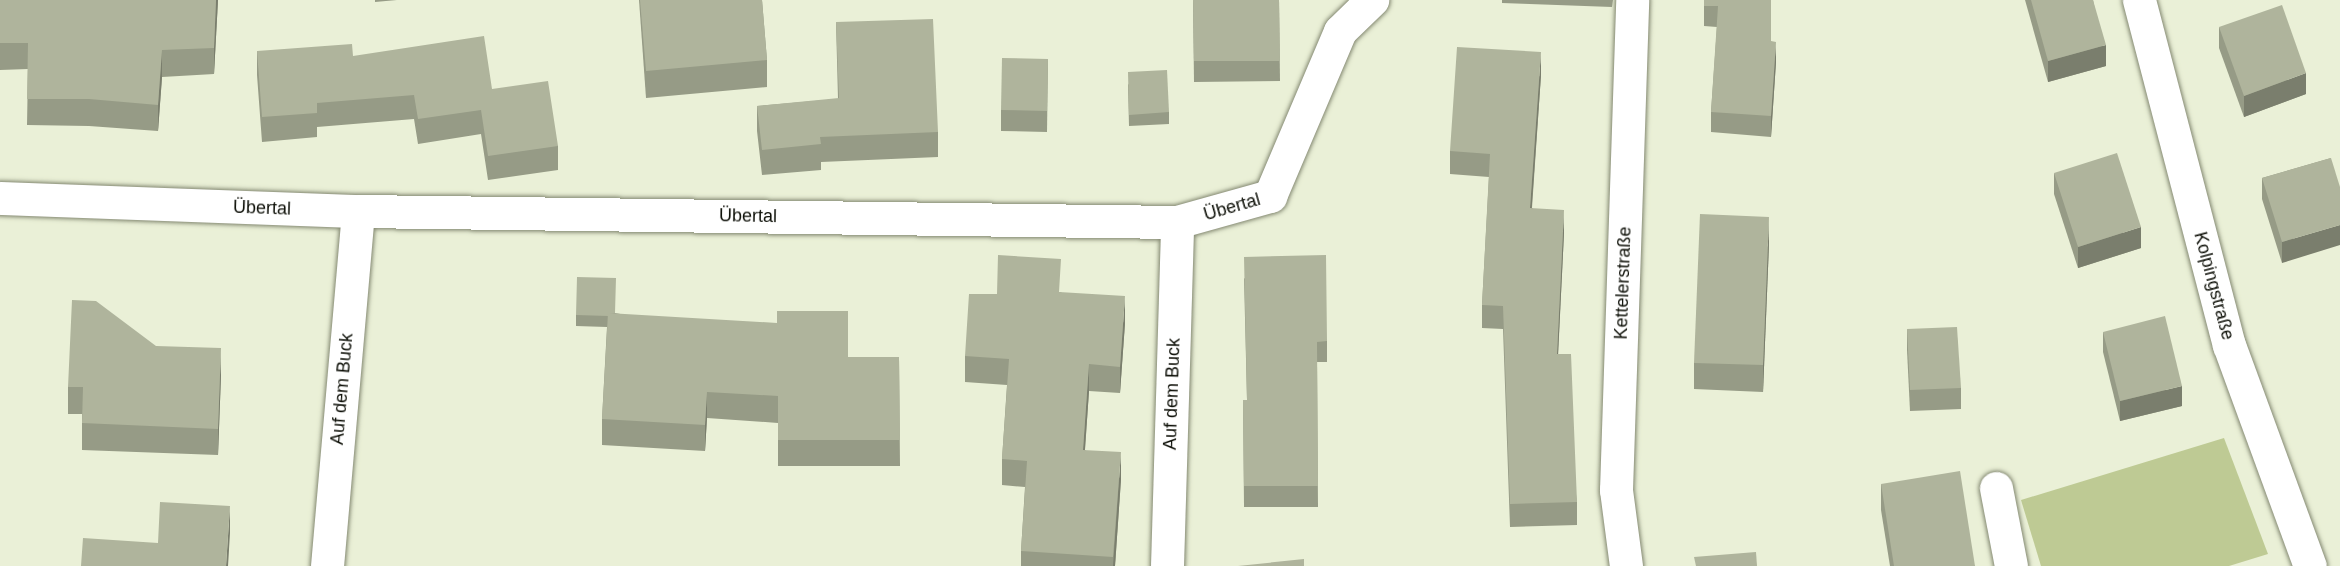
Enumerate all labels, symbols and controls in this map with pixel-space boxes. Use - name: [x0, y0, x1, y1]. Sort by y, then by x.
- street label: Übertal: [1201, 189, 1263, 225]
- street label: Übertal: [233, 196, 291, 220]
- street label: Übertal: [719, 205, 777, 227]
- street label: Kettelerstraße: [1610, 226, 1636, 340]
- street label: Kolpingstraße: [2189, 230, 2239, 342]
- street label: Auf dem Buck: [326, 332, 358, 446]
- street label: Auf dem Buck: [1159, 338, 1185, 450]

